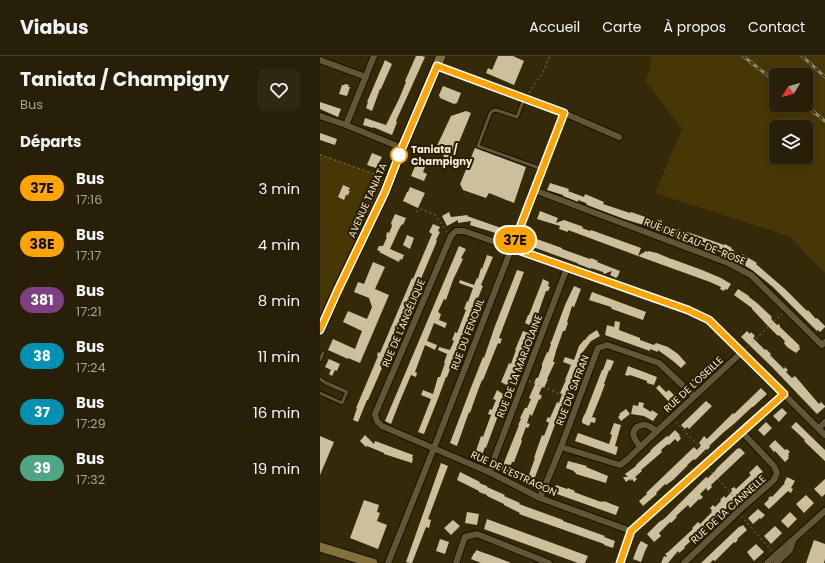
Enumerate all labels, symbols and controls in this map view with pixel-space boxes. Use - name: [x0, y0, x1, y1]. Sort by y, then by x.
- text: Viabus: [20, 14, 89, 41]
- text: Accueil: [529, 17, 580, 37]
- text: Carte: [602, 17, 642, 37]
- text: À propos: [664, 17, 726, 37]
- text: Contact: [748, 17, 805, 37]
- text: Taniata / Champigny: [20, 66, 229, 93]
- north arrow: [769, 68, 813, 112]
- map controls: [769, 68, 813, 164]
- button: heart: [258, 69, 300, 111]
- text: Bus: [20, 95, 43, 114]
- button: layers: [769, 120, 813, 164]
- text: Départs: [20, 131, 81, 152]
- place label: Taniata / Champigny: [411, 142, 473, 169]
- marker: Taniata / Champigny: [390, 146, 408, 164]
- street label: AVENUE TANIATA: [344, 160, 391, 240]
- text: Bus: [76, 168, 104, 189]
- text: 37E: [30, 178, 54, 198]
- text: 3 min: [258, 178, 300, 199]
- text: 17:16: [76, 190, 102, 209]
- street label: RUE DE L'EAU-DE-ROSE: [642, 214, 748, 269]
- text: Bus: [76, 224, 104, 245]
- line badge: 37E: [492, 227, 538, 253]
- text: 37E: [503, 230, 527, 250]
- text: 38E: [29, 234, 55, 254]
- text: 4 min: [258, 234, 300, 255]
- text: 17:17: [76, 246, 101, 265]
- street label: RUE DE L'ANGÉLIQUE: [378, 277, 429, 370]
- text: Bus: [76, 280, 104, 301]
- text: 381: [31, 290, 53, 310]
- text: 8 min: [258, 290, 300, 311]
- street label: RUE DU FENOUIL: [447, 296, 488, 372]
- text: 17:21: [76, 302, 102, 321]
- street label: RUE DE LA MARJOLAINE: [493, 312, 546, 420]
- text: Bus: [76, 336, 104, 357]
- text: 38: [33, 346, 51, 366]
- text: 11 min: [258, 346, 300, 367]
- street label: RUE DU SAFRAN: [552, 353, 593, 428]
- street label: RUE DE L'OSEILLE: [660, 353, 726, 416]
- text: 17:24: [76, 358, 106, 377]
- text: Bus: [76, 392, 104, 413]
- text: 37: [34, 402, 50, 422]
- text: 16 min: [253, 402, 300, 423]
- text: 17:29: [76, 414, 106, 433]
- street label: RUE DE L'ESTRAGON: [468, 447, 559, 500]
- text: Bus: [76, 448, 104, 469]
- text: 39: [33, 458, 51, 478]
- text: 19 min: [253, 458, 300, 479]
- text: 17:32: [76, 470, 105, 489]
- street label: RUE DE LA CANNELLE: [687, 471, 769, 547]

